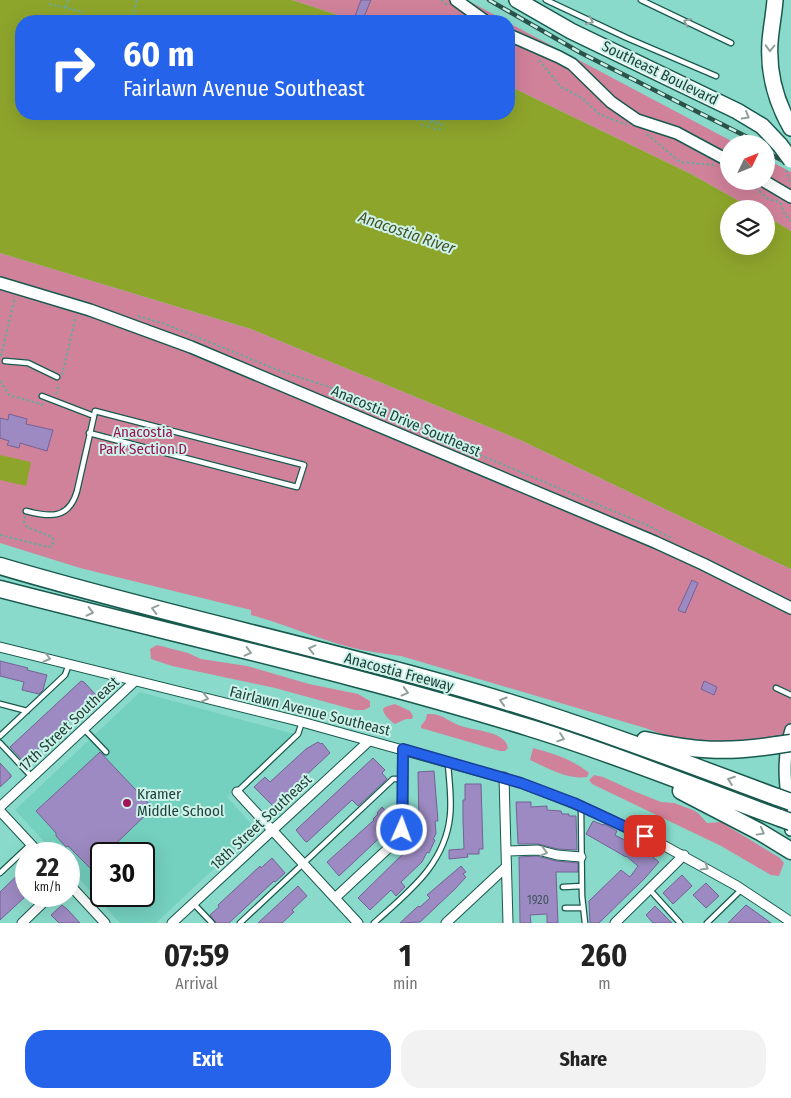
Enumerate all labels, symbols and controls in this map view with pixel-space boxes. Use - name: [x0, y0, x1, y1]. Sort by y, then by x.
- one-way arrow: [585, 15, 594, 26]
- one-way arrow: [683, 18, 692, 28]
- text: 60 m: [123, 33, 194, 75]
- icon: right: [40, 35, 105, 100]
- street label: Southeast Boulevard: [599, 37, 721, 109]
- one-way arrow: [765, 45, 775, 53]
- text: Fairlawn Avenue Southeast: [123, 75, 365, 102]
- one-way arrow: [741, 110, 750, 120]
- north arrow: [720, 135, 775, 190]
- map controls: [720, 135, 775, 255]
- button: layers: [720, 200, 775, 255]
- water label: Anacostia River: [355, 207, 458, 258]
- street label: Anacostia Drive Southeast: [329, 381, 483, 461]
- park label: Anacostia Park Section D: [99, 423, 187, 458]
- one-way arrow: [151, 605, 159, 615]
- one-way arrow: [85, 606, 94, 617]
- one-way arrow: [308, 644, 317, 655]
- one-way arrow: [243, 646, 251, 656]
- street label: Anacostia Freeway: [342, 649, 456, 695]
- one-way arrow: [43, 652, 52, 663]
- street label: 17th Street Southeast: [15, 673, 123, 775]
- street label: Fairlawn Avenue Southeast: [228, 682, 392, 740]
- one-way arrow: [400, 686, 409, 697]
- one-way arrow: [200, 692, 209, 703]
- one-way arrow: [499, 696, 508, 706]
- one-way arrow: [556, 732, 564, 742]
- street label: 18th Street Southeast: [207, 770, 315, 874]
- one-way arrow: [727, 776, 736, 786]
- place label: Kramer Middle School: [137, 785, 224, 820]
- marker: Kramer Middle School: [121, 797, 133, 809]
- position arrow: [375, 803, 427, 855]
- pin: [624, 815, 666, 857]
- icon: arrive: [631, 822, 659, 850]
- one-way arrow: [755, 826, 764, 836]
- speed limit sign: 30: [90, 842, 155, 907]
- one-way arrow: [539, 846, 548, 857]
- text: 22: [36, 853, 59, 883]
- one-way arrow: [700, 861, 709, 871]
- text: km/h: [34, 880, 61, 894]
- house number: 1920: [527, 893, 549, 907]
- text: 07:59: [164, 938, 229, 974]
- text: 1: [399, 938, 412, 974]
- text: 260: [581, 938, 627, 974]
- text: Arrival: [175, 974, 218, 993]
- text: min: [393, 974, 418, 993]
- text: m: [598, 974, 610, 993]
- button: Exit: [25, 1030, 391, 1088]
- button: Share: [401, 1030, 766, 1088]

